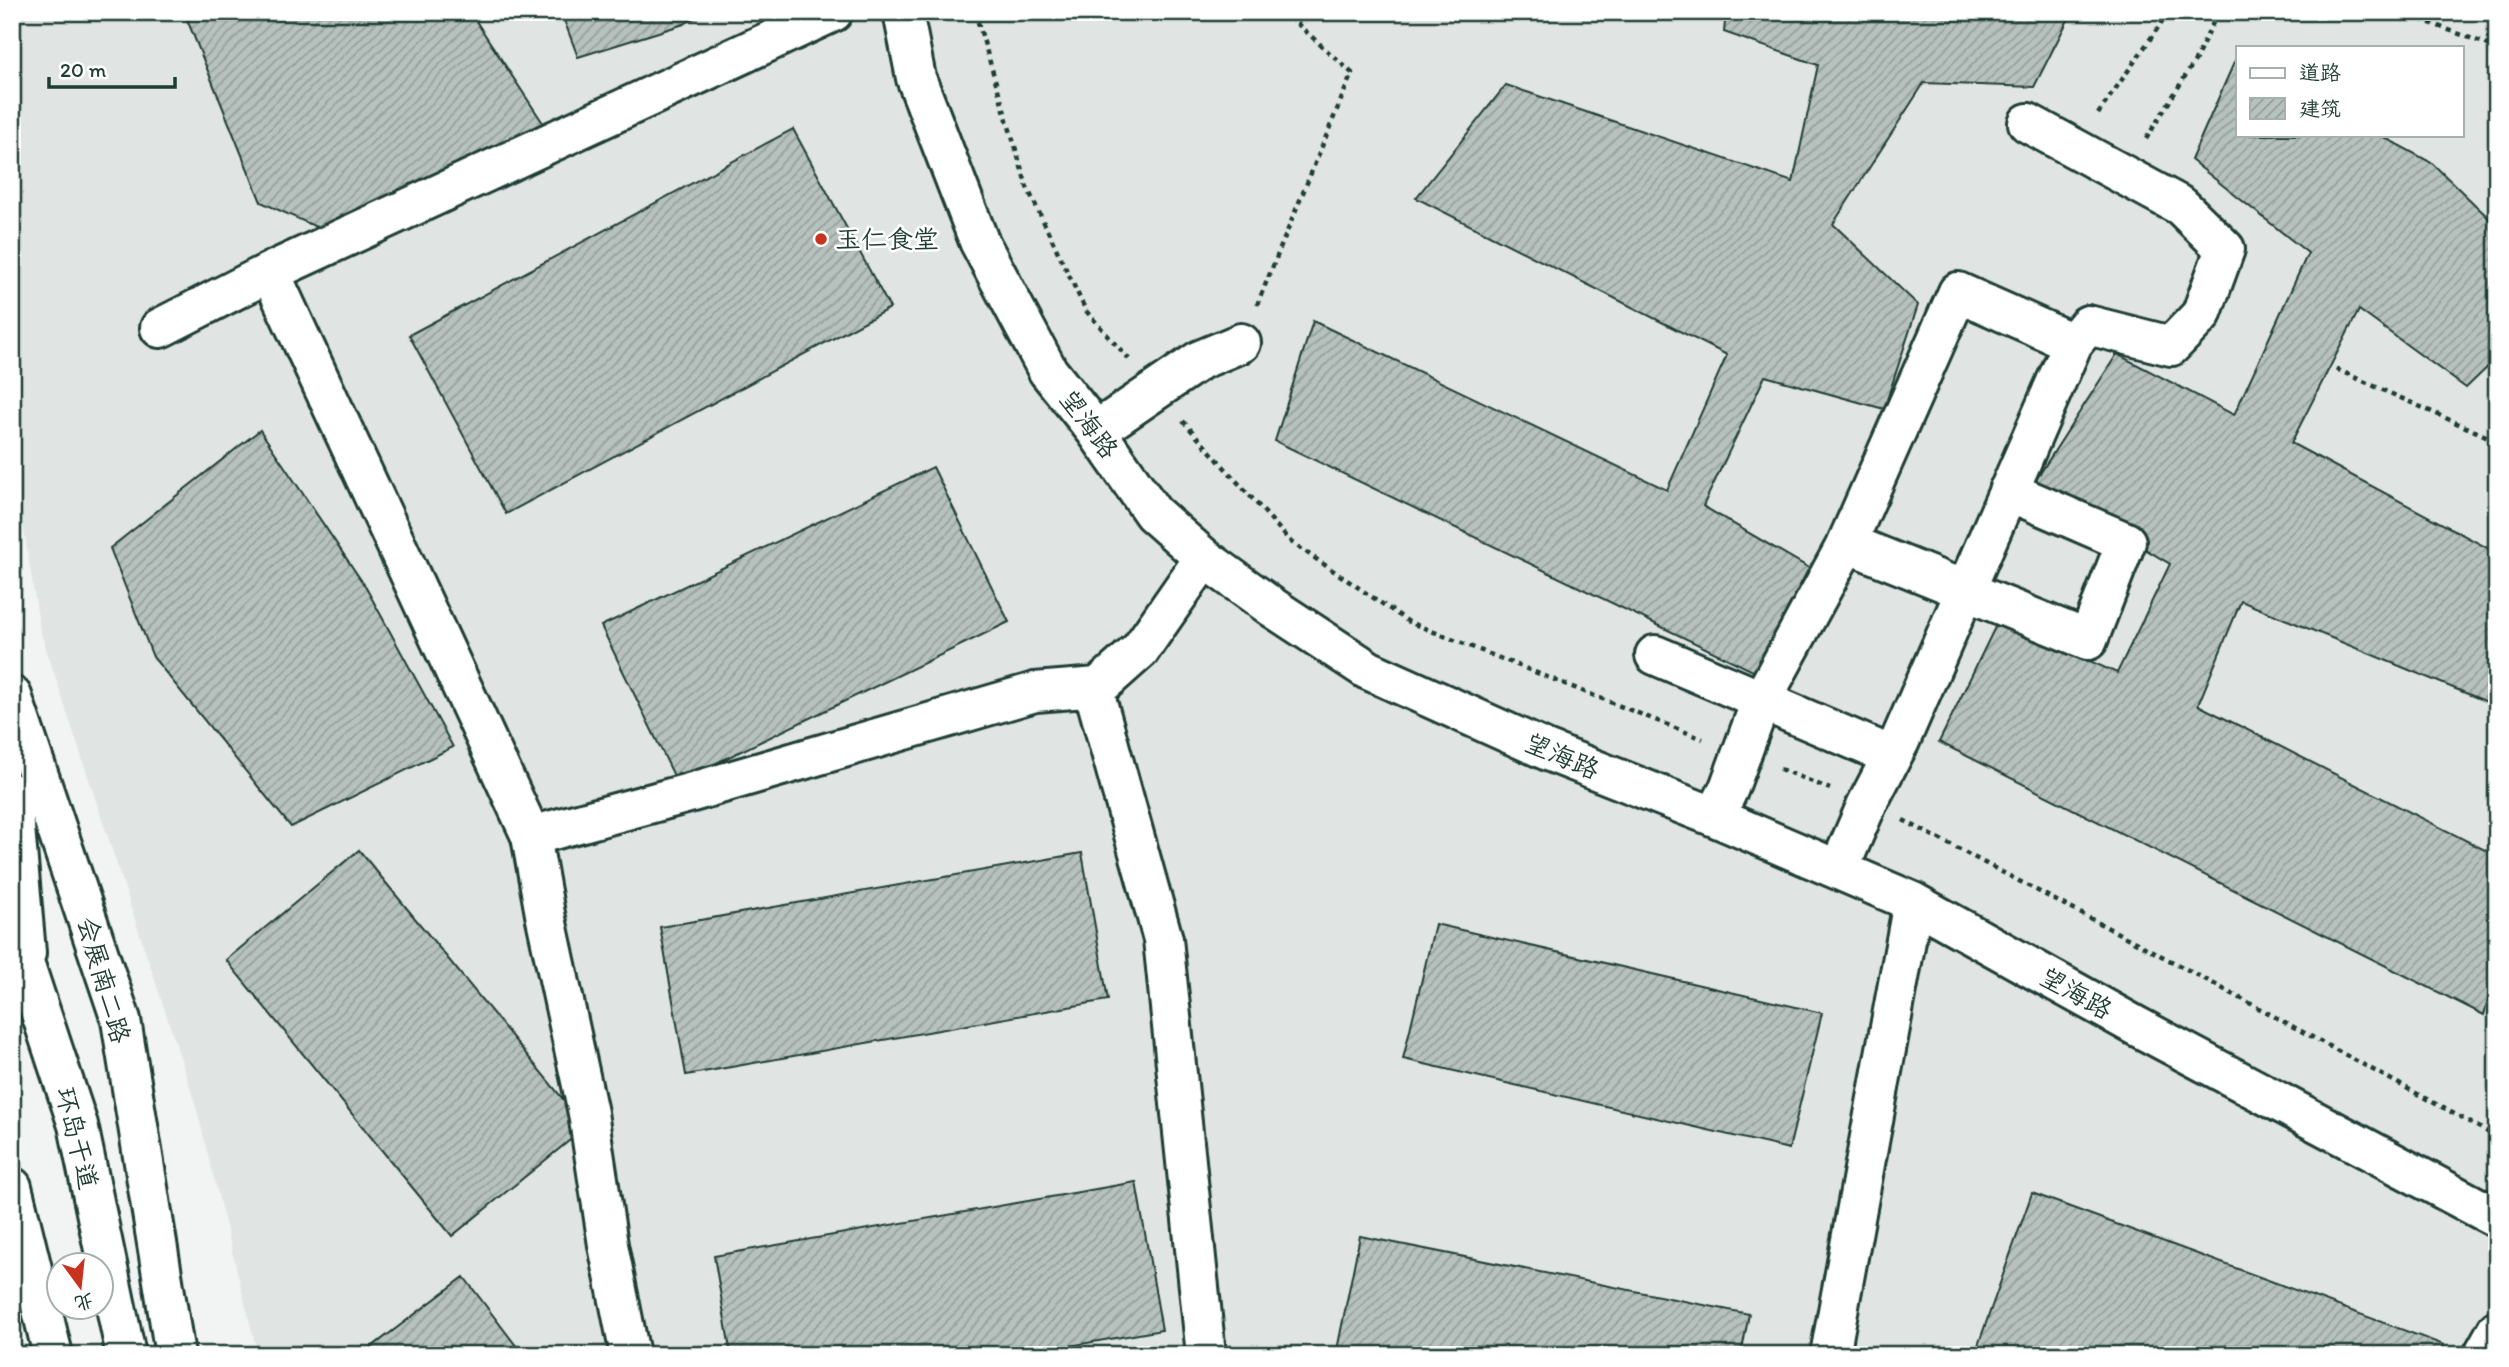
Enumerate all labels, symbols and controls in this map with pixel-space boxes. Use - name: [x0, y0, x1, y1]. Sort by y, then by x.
- scale bar: [49, 46, 175, 90]
- legend: [2236, 46, 2464, 136]
- text: 20 m: [60, 57, 107, 82]
- text: 道路: [2299, 60, 2341, 85]
- text: 建筑: [2299, 96, 2341, 121]
- place label: 玉仁食堂: [835, 223, 939, 255]
- marker: 玉仁食堂: [813, 231, 829, 247]
- street label: 望海路: [1053, 383, 1125, 465]
- street label: 望海路: [1520, 726, 1604, 786]
- street label: 会展南二路: [71, 913, 137, 1047]
- street label: 望海路: [2034, 960, 2118, 1026]
- street label: 环岛干道: [49, 1084, 105, 1192]
- north arrow: [46, 1252, 116, 1322]
- text: 北: [72, 1288, 96, 1316]

